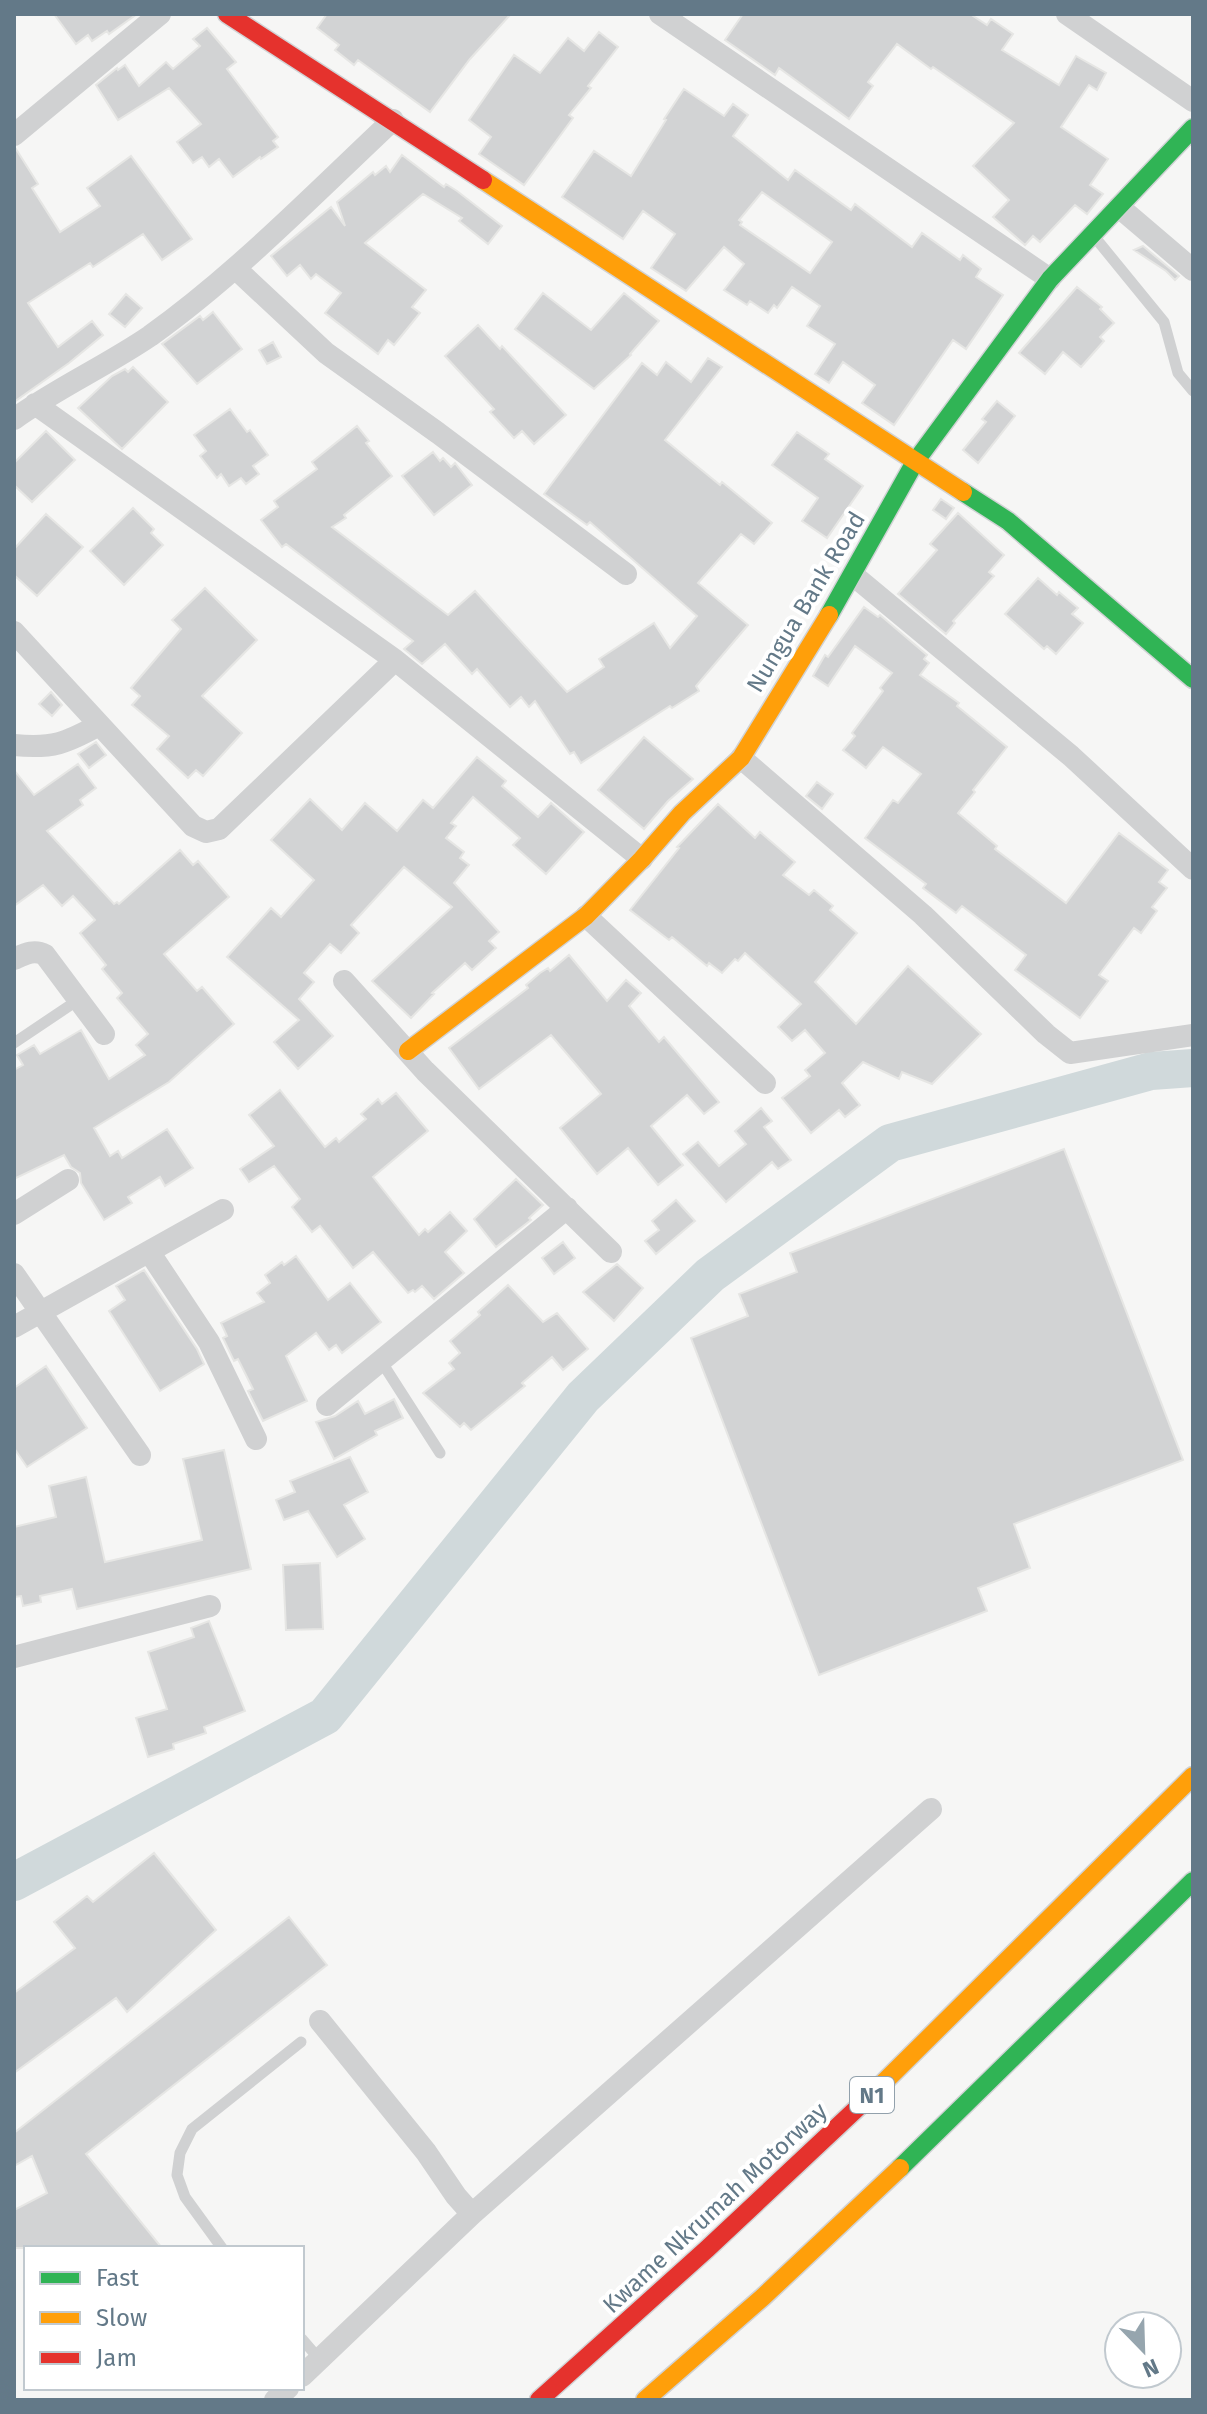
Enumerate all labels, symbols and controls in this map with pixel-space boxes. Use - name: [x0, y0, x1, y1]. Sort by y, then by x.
- street label: Nungua Bank Road: [741, 507, 871, 697]
- road number: N1: [850, 2077, 894, 2113]
- street label: Kwame Nkrumah Motorway: [597, 2097, 833, 2319]
- legend: [24, 2246, 304, 2390]
- text: Fast: [96, 2264, 139, 2292]
- text: Slow: [96, 2304, 147, 2332]
- north arrow: [1103, 2310, 1183, 2390]
- text: Jam: [96, 2344, 137, 2372]
- text: N: [1139, 2353, 1163, 2383]

